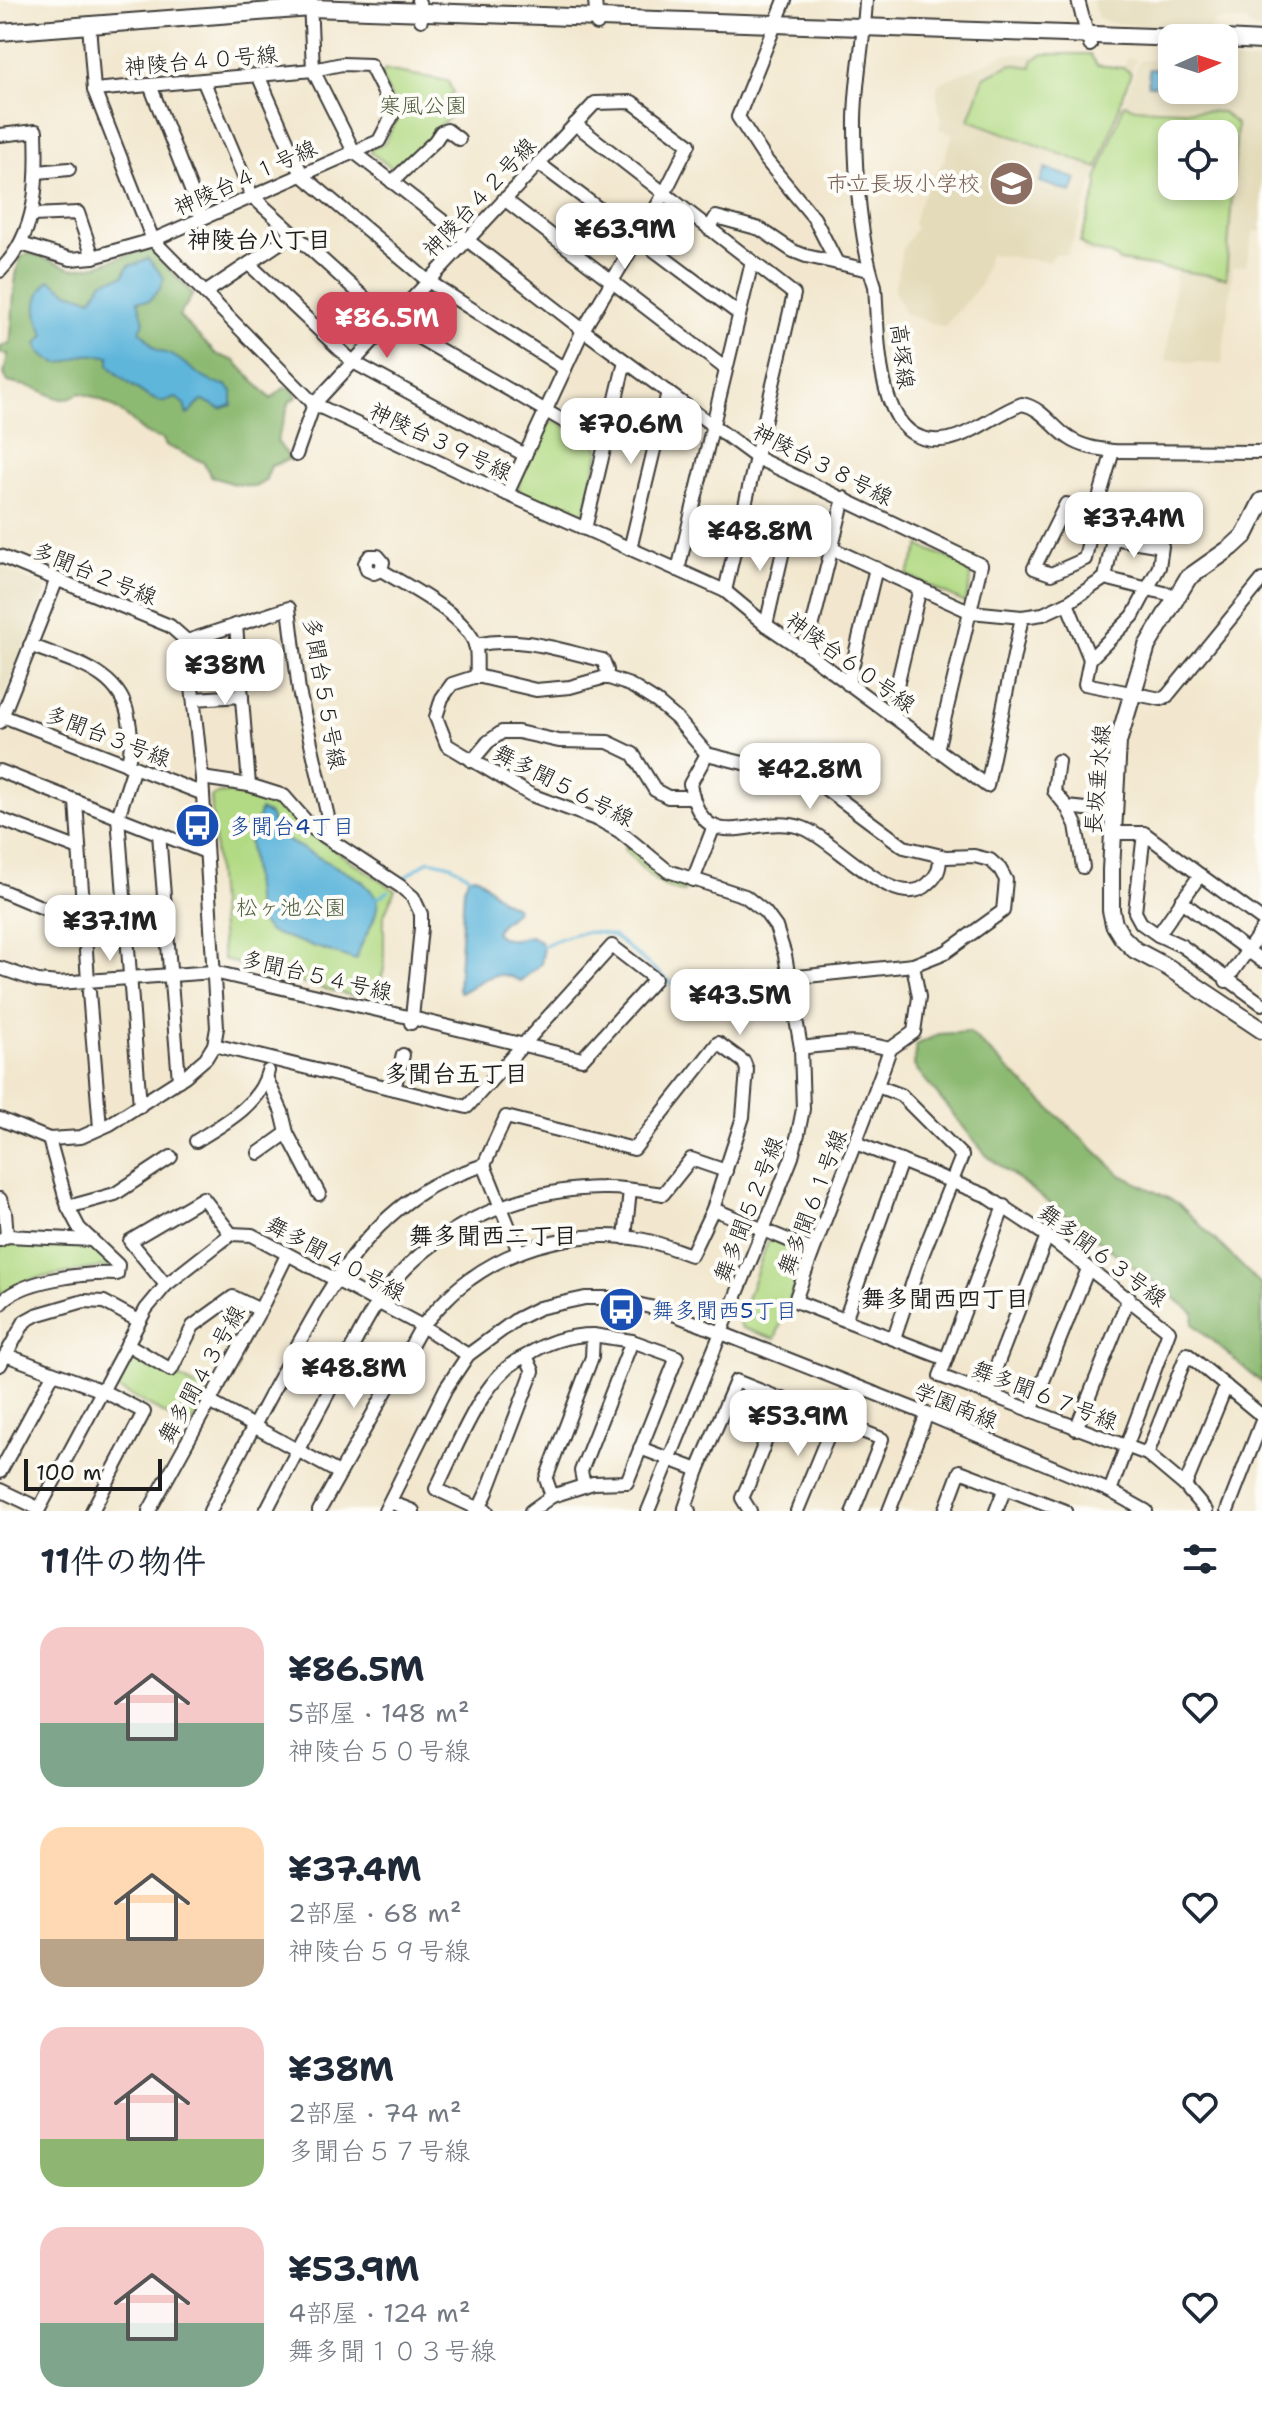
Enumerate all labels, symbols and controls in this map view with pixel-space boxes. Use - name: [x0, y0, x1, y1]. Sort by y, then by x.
- north arrow: [1158, 24, 1238, 104]
- map controls: [1158, 24, 1238, 200]
- street label: 神陵台４０号線: [123, 39, 279, 82]
- park label: 寒風公園: [379, 91, 467, 120]
- button: locate: [1158, 120, 1238, 200]
- street label: 神陵台４２号線: [416, 131, 542, 264]
- street label: 神陵台４１号線: [169, 133, 321, 222]
- school or university icon: 市立長坂小学校: [987, 159, 1035, 207]
- place label: 市立長坂小学校: [826, 169, 980, 198]
- pin: ¥63.9M: [560, 203, 690, 271]
- text: ¥63.9M: [574, 211, 676, 246]
- district label: 神陵台八丁目: [187, 224, 331, 256]
- pin: ¥86.5M: [322, 292, 452, 360]
- text: ¥86.5M: [335, 300, 439, 335]
- street label: 高塚線: [884, 322, 921, 391]
- street label: 神陵台３９号線: [365, 396, 517, 487]
- pin: ¥70.6M: [566, 398, 696, 466]
- text: ¥70.6M: [579, 406, 683, 441]
- street label: 神陵台３８号線: [748, 417, 898, 512]
- pin: ¥37.4M: [1069, 492, 1199, 560]
- text: ¥37.4M: [1083, 500, 1185, 535]
- pin: ¥48.8M: [695, 505, 825, 573]
- text: ¥48.8M: [707, 513, 813, 548]
- street label: 多聞台２号線: [28, 535, 161, 612]
- street label: 神陵台６０号線: [780, 605, 922, 719]
- street label: 多聞台５５号線: [297, 615, 352, 771]
- pin: ¥38M: [178, 639, 272, 707]
- text: ¥38M: [184, 647, 266, 682]
- street label: 多聞台３号線: [41, 699, 175, 774]
- street label: 長坂垂水線: [1078, 723, 1117, 835]
- street label: 舞多聞５６号線: [489, 738, 639, 833]
- pin: ¥42.8M: [745, 743, 875, 811]
- text: ¥42.8M: [758, 751, 862, 786]
- bus stop icon: 多聞台4丁目: [174, 802, 222, 850]
- place label: 多聞台4丁目: [229, 812, 354, 841]
- park label: 松ヶ池公園: [236, 893, 346, 922]
- pin: ¥37.1M: [45, 895, 175, 963]
- text: ¥37.1M: [63, 903, 157, 938]
- street label: 多聞台５４号線: [239, 944, 395, 1007]
- pin: ¥43.5M: [675, 969, 805, 1037]
- text: ¥43.5M: [689, 977, 791, 1012]
- district label: 多聞台五丁目: [384, 1058, 528, 1090]
- street label: 舞多聞６１号線: [771, 1125, 854, 1279]
- street label: 舞多聞５２号線: [707, 1132, 790, 1286]
- street label: 舞多聞６３号線: [1032, 1197, 1173, 1313]
- street label: 舞多聞４０号線: [261, 1209, 411, 1307]
- district label: 舞多聞西二丁目: [409, 1220, 577, 1252]
- district label: 舞多聞西四丁目: [861, 1283, 1029, 1315]
- bus stop icon: 舞多聞西5丁目: [597, 1286, 645, 1334]
- place label: 舞多聞西5丁目: [652, 1296, 798, 1325]
- street label: 舞多聞４３号線: [151, 1300, 251, 1449]
- pin: ¥48.8M: [289, 1342, 419, 1410]
- text: ¥48.8M: [301, 1350, 407, 1385]
- street label: 舞多聞６７号線: [968, 1354, 1122, 1437]
- street label: 学園南線: [910, 1376, 1002, 1435]
- pin: ¥53.9M: [733, 1390, 863, 1458]
- text: ¥53.9M: [748, 1398, 848, 1433]
- scale bar: [24, 1455, 162, 1491]
- text: 100 m: [36, 1458, 102, 1487]
- icon: filters: [1178, 1537, 1222, 1581]
- text: 11件の物件: [40, 1538, 206, 1584]
- text: ¥86.5M: [288, 1646, 424, 1692]
- icon: home: [104, 1659, 200, 1755]
- icon: heart: [1178, 1685, 1222, 1729]
- text: 5部屋 · 148 m²: [288, 1695, 470, 1730]
- text: 神陵台５０号線: [288, 1733, 470, 1768]
- text: ¥37.4M: [288, 1846, 421, 1892]
- icon: home: [104, 1859, 200, 1955]
- icon: heart: [1178, 1885, 1222, 1929]
- text: 2部屋 · 68 m²: [288, 1895, 462, 1930]
- text: 神陵台５９号線: [288, 1933, 470, 1968]
- text: ¥38M: [288, 2046, 394, 2092]
- icon: home: [104, 2059, 200, 2155]
- icon: heart: [1178, 2085, 1222, 2129]
- text: 2部屋 · 74 m²: [288, 2095, 462, 2130]
- text: 多聞台５７号線: [288, 2133, 470, 2168]
- text: ¥53.9M: [288, 2246, 420, 2292]
- icon: home: [104, 2259, 200, 2355]
- icon: heart: [1178, 2285, 1222, 2329]
- text: 4部屋 · 124 m²: [288, 2295, 471, 2330]
- text: 舞多聞１０３号線: [288, 2333, 496, 2368]

